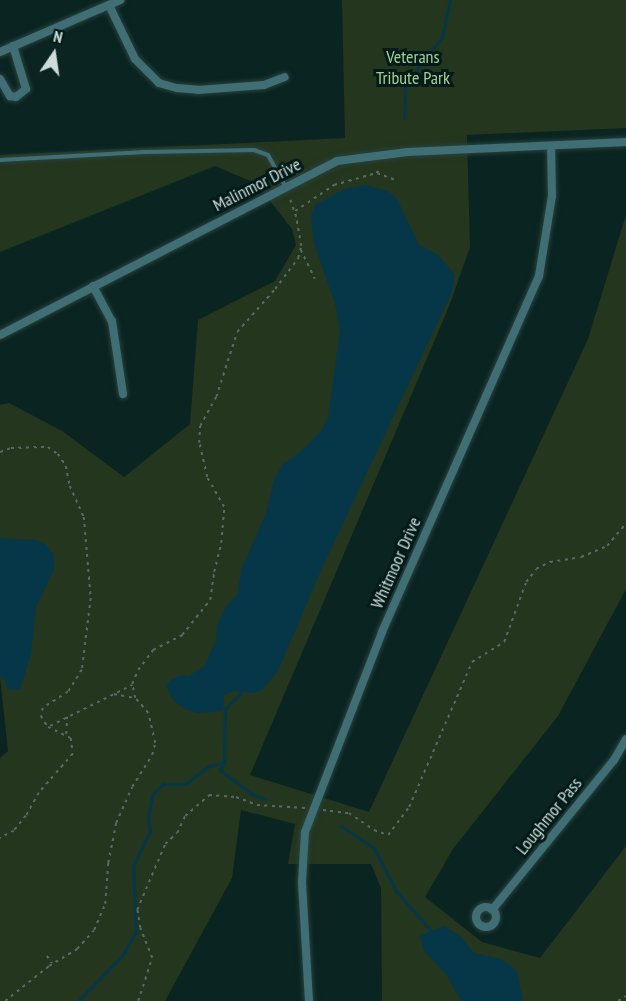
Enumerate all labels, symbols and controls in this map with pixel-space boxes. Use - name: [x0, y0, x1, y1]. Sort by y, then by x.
- north arrow: [24, 24, 84, 84]
- text: N: [52, 26, 65, 47]
- park label: Veterans Tribute Park: [376, 47, 450, 90]
- street label: Malinmor Drive: [209, 154, 305, 216]
- street label: Whitmoor Drive: [366, 514, 426, 612]
- street label: Loughmor Pass: [511, 773, 587, 859]

